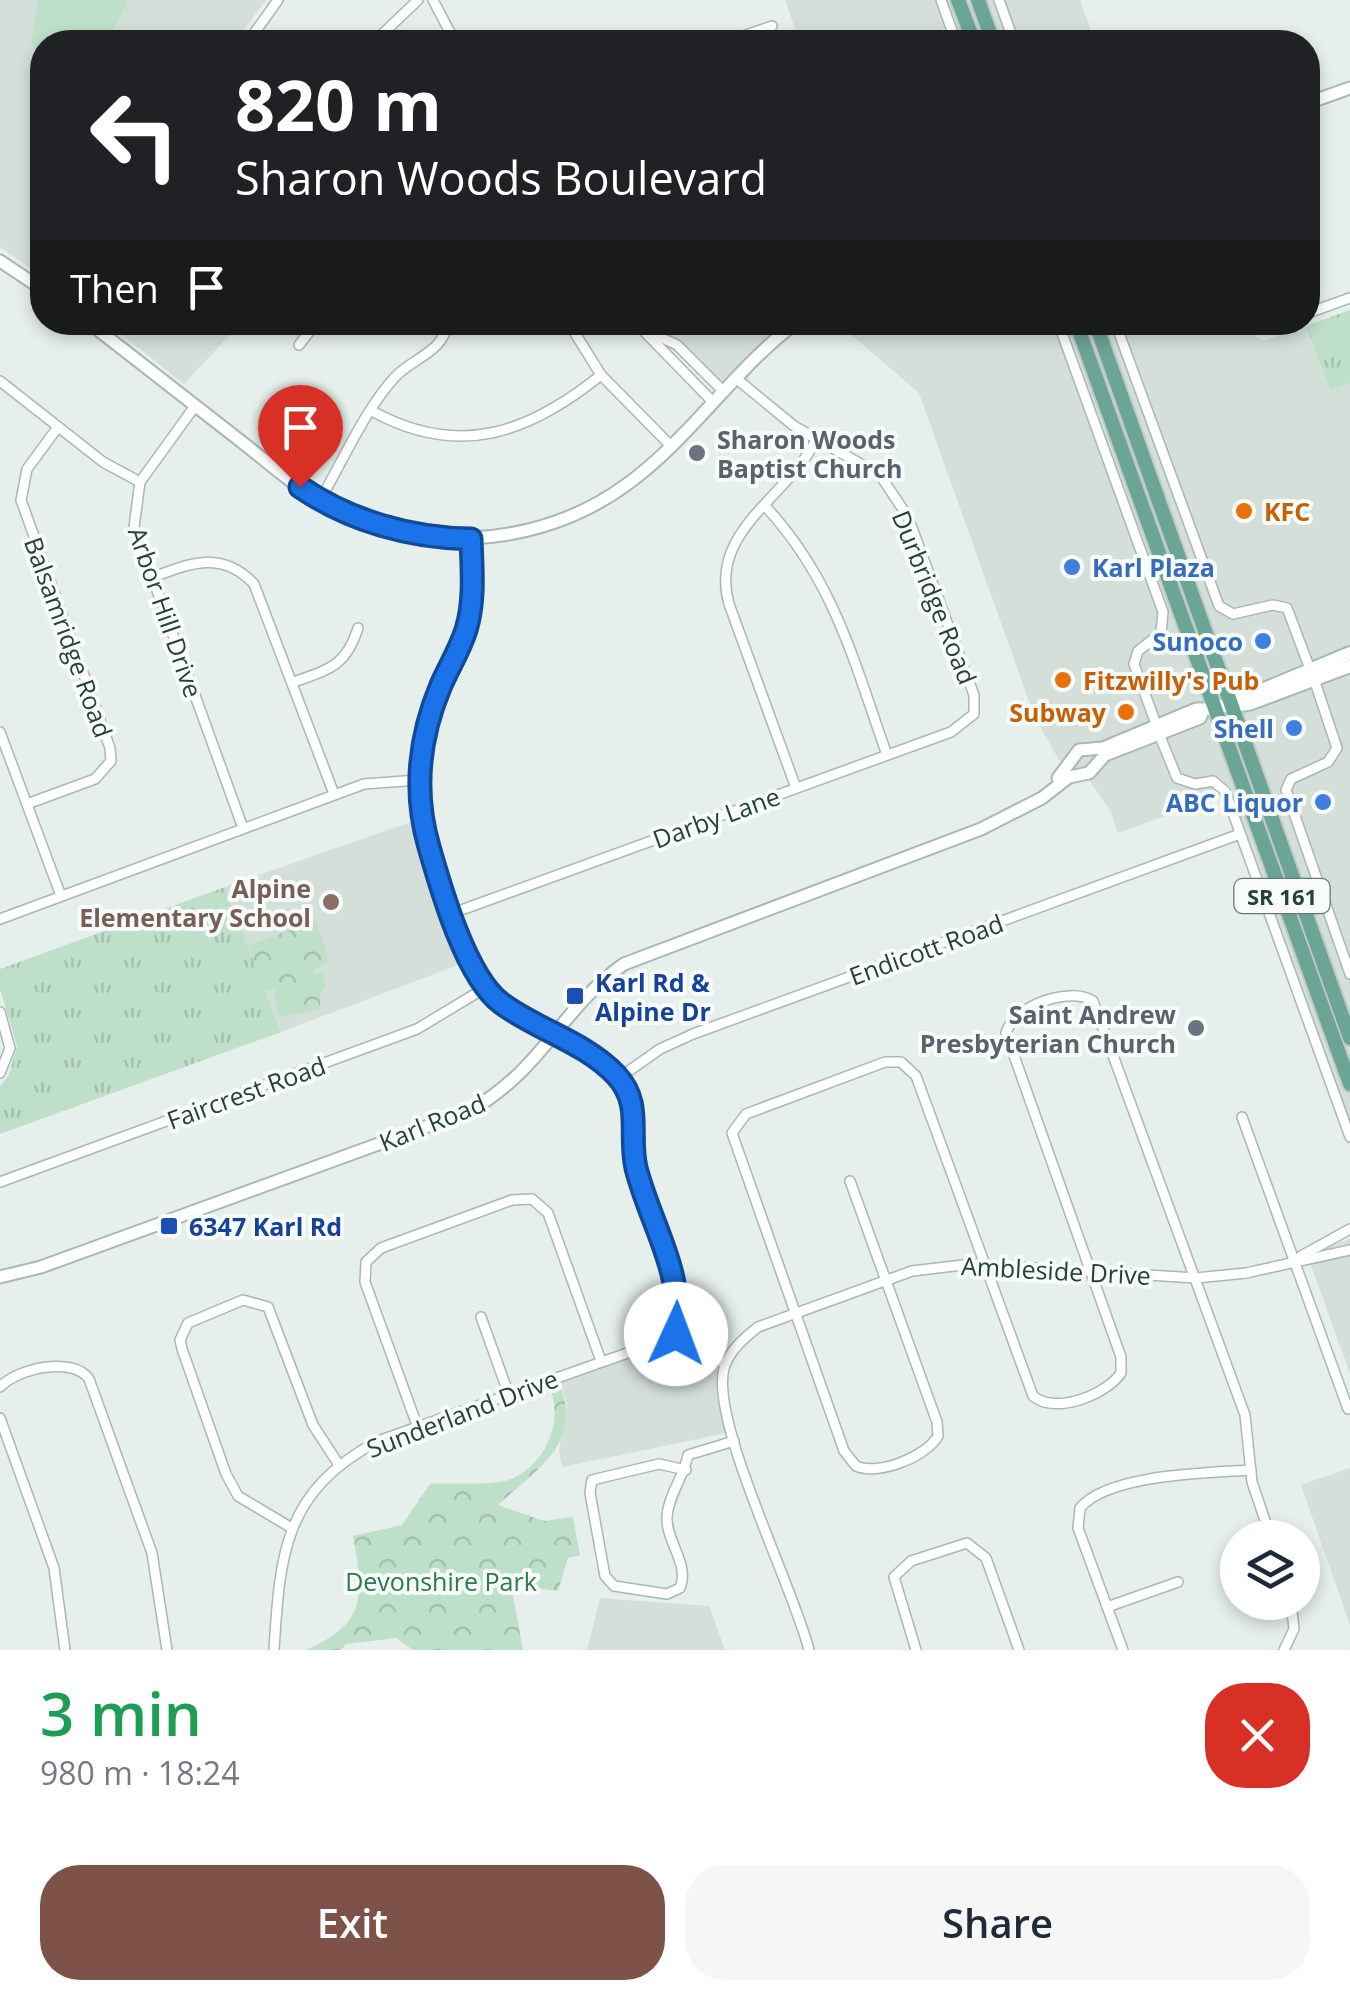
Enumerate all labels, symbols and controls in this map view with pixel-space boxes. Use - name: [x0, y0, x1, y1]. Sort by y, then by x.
- text: 820 m: [235, 56, 442, 152]
- icon: left: [70, 70, 200, 200]
- text: Sharon Woods Boulevard: [235, 147, 767, 208]
- icon: arrive: [179, 260, 234, 315]
- text: Then: [70, 262, 159, 314]
- pin: [258, 385, 343, 488]
- icon: arrive: [273, 400, 328, 455]
- place label: Sharon Woods Baptist Church: [717, 422, 902, 485]
- marker: Sharon Woods Baptist Church: [686, 442, 708, 464]
- place label: KFC: [1264, 494, 1310, 528]
- marker: KFC: [1233, 500, 1255, 522]
- street label: Durbridge Road: [885, 505, 985, 689]
- street label: Arbor Hill Drive: [121, 522, 211, 702]
- street label: Balsamridge Road: [17, 532, 121, 742]
- place label: Karl Plaza: [1092, 550, 1215, 584]
- marker: Karl Plaza: [1061, 556, 1083, 578]
- place label: Sunoco: [1153, 624, 1243, 658]
- marker: Sunoco: [1252, 630, 1274, 652]
- place label: Fitzwilly's Pub: [1083, 663, 1259, 697]
- marker: Fitzwilly's Pub: [1052, 669, 1074, 691]
- place label: Subway: [1009, 695, 1107, 729]
- marker: Subway: [1115, 701, 1137, 723]
- place label: Shell: [1214, 711, 1274, 745]
- marker: Shell: [1283, 717, 1305, 739]
- street label: Darby Lane: [648, 778, 784, 856]
- place label: ABC Liquor: [1166, 785, 1303, 819]
- marker: ABC Liquor: [1312, 791, 1334, 813]
- place label: Alpine Elementary School: [79, 871, 311, 934]
- road number: SR 161: [1234, 879, 1330, 913]
- marker: Alpine Elementary School: [320, 891, 342, 913]
- street label: Endicott Road: [844, 905, 1008, 993]
- place label: Karl Rd & Alpine Dr: [595, 965, 711, 1028]
- marker: Karl Rd & Alpine Dr: [564, 985, 586, 1007]
- place label: Saint Andrew Presbyterian Church: [920, 997, 1177, 1060]
- marker: Saint Andrew Presbyterian Church: [1185, 1017, 1207, 1039]
- street label: Faircrest Road: [162, 1048, 330, 1136]
- street label: Karl Road: [374, 1085, 490, 1159]
- place label: 6347 Karl Rd: [189, 1209, 342, 1243]
- marker: 6347 Karl Rd: [158, 1215, 180, 1237]
- street label: Ambleside Drive: [960, 1248, 1152, 1292]
- position arrow: [624, 1282, 728, 1386]
- street label: Sunderland Drive: [361, 1361, 563, 1465]
- map controls: [1220, 1520, 1320, 1620]
- button: layers: [1220, 1520, 1320, 1620]
- park label: Devonshire Park: [345, 1564, 537, 1598]
- text: 3 min: [40, 1672, 202, 1754]
- button: close: [1205, 1683, 1310, 1788]
- text: 980 m · 18:24: [40, 1751, 239, 1794]
- button: Exit: [40, 1865, 665, 1980]
- button: Share: [685, 1865, 1310, 1980]

